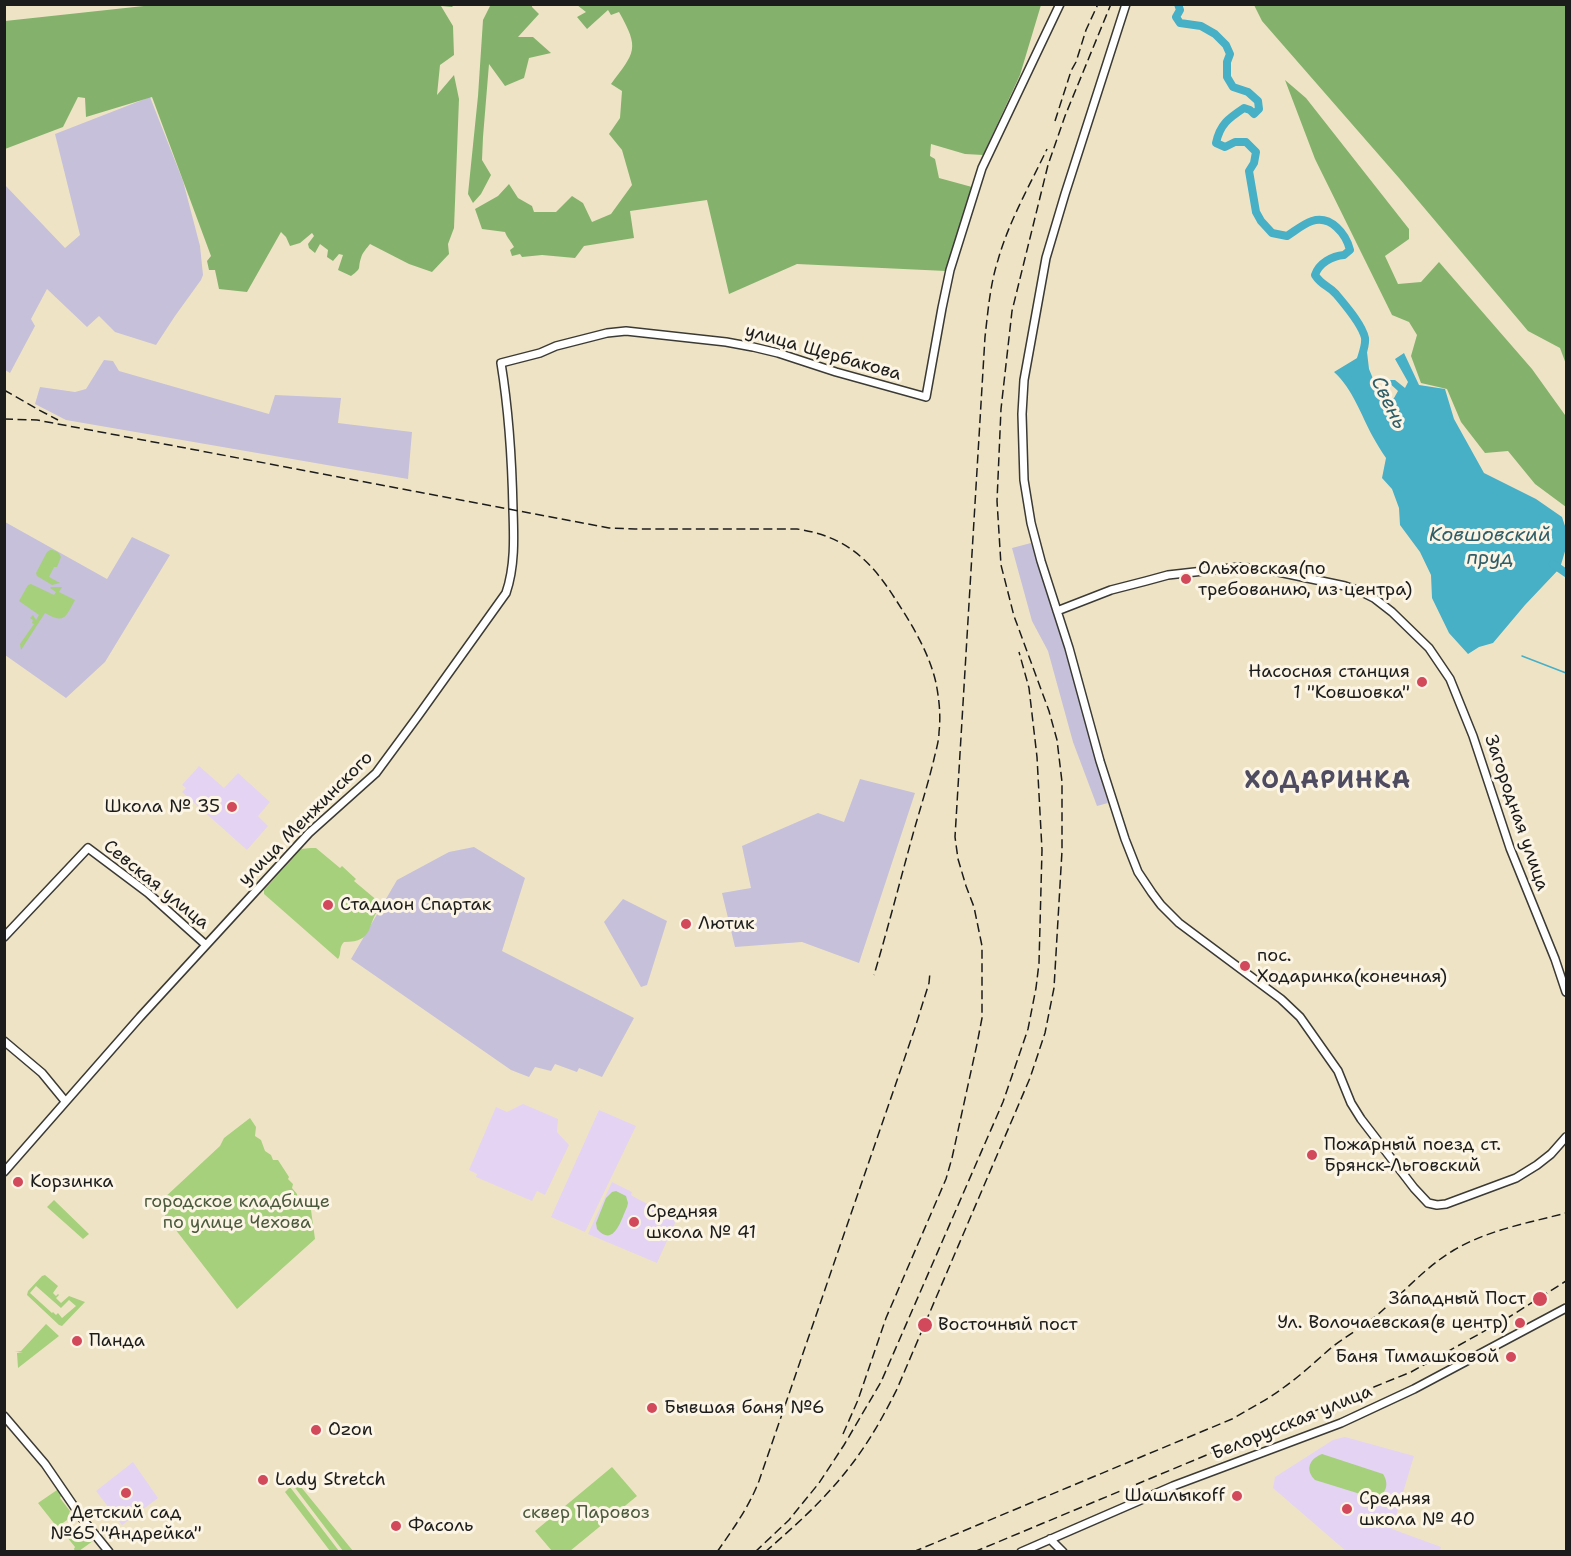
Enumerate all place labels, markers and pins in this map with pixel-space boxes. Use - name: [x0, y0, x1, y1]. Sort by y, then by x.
- place label: Ольховская(по требованию, из центра): [1198, 558, 1412, 600]
- marker: Ольховская(по требованию, из центра): [1179, 572, 1193, 586]
- place label: Насосная станция 1 "Ковшовка": [1248, 661, 1410, 704]
- marker: Насосная станция 1 "Ковшовка": [1415, 675, 1429, 689]
- place label: Школа № 35: [105, 796, 220, 818]
- marker: Школа № 35: [225, 800, 239, 814]
- place label: Стадион Спартак: [340, 894, 491, 916]
- marker: Стадион Спартак: [321, 898, 335, 912]
- place label: Лютик: [698, 913, 755, 935]
- marker: Лютик: [679, 917, 693, 931]
- place label: пос. Ходаринка(конечная): [1257, 945, 1447, 988]
- marker: пос. Ходаринка(конечная): [1238, 959, 1252, 973]
- place label: Пожарный поезд ст. Брянск-Льговский: [1324, 1134, 1501, 1176]
- marker: Пожарный поезд ст. Брянск-Льговский: [1305, 1148, 1319, 1162]
- place label: Корзинка: [30, 1171, 113, 1193]
- marker: Корзинка: [11, 1175, 25, 1189]
- place label: Средняя школа № 41: [646, 1201, 756, 1244]
- marker: Средняя школа № 41: [627, 1215, 641, 1229]
- place label: Западный Пост: [1389, 1288, 1526, 1310]
- marker: Западный Пост: [1531, 1290, 1549, 1308]
- place label: Ул. Волочаевская(в центр): [1277, 1312, 1508, 1334]
- place label: Восточный пост: [938, 1314, 1078, 1336]
- marker: Восточный пост: [916, 1316, 934, 1334]
- marker: Ул. Волочаевская(в центр): [1513, 1316, 1527, 1330]
- place label: Панда: [89, 1330, 145, 1352]
- marker: Панда: [70, 1334, 84, 1348]
- place label: Баня Тимашковой: [1335, 1346, 1499, 1368]
- marker: Баня Тимашковой: [1504, 1350, 1518, 1364]
- place label: Бывшая баня №6: [664, 1397, 825, 1419]
- marker: Бывшая баня №6: [645, 1401, 659, 1415]
- place label: Ozon: [328, 1419, 373, 1441]
- marker: Ozon: [309, 1423, 323, 1437]
- place label: Lady Stretch: [275, 1469, 386, 1491]
- marker: Lady Stretch: [256, 1473, 270, 1487]
- place label: Шашлыкоff: [1124, 1485, 1225, 1507]
- marker: Детский сад №65 "Андрейка": [119, 1486, 133, 1500]
- place label: Средняя школа № 40: [1359, 1488, 1475, 1530]
- marker: Шашлыкоff: [1230, 1489, 1244, 1503]
- place label: Детский сад №65 "Андрейка": [50, 1502, 202, 1544]
- marker: Средняя школа № 40: [1340, 1502, 1354, 1516]
- place label: Фасоль: [408, 1515, 473, 1537]
- marker: Фасоль: [389, 1519, 403, 1533]

